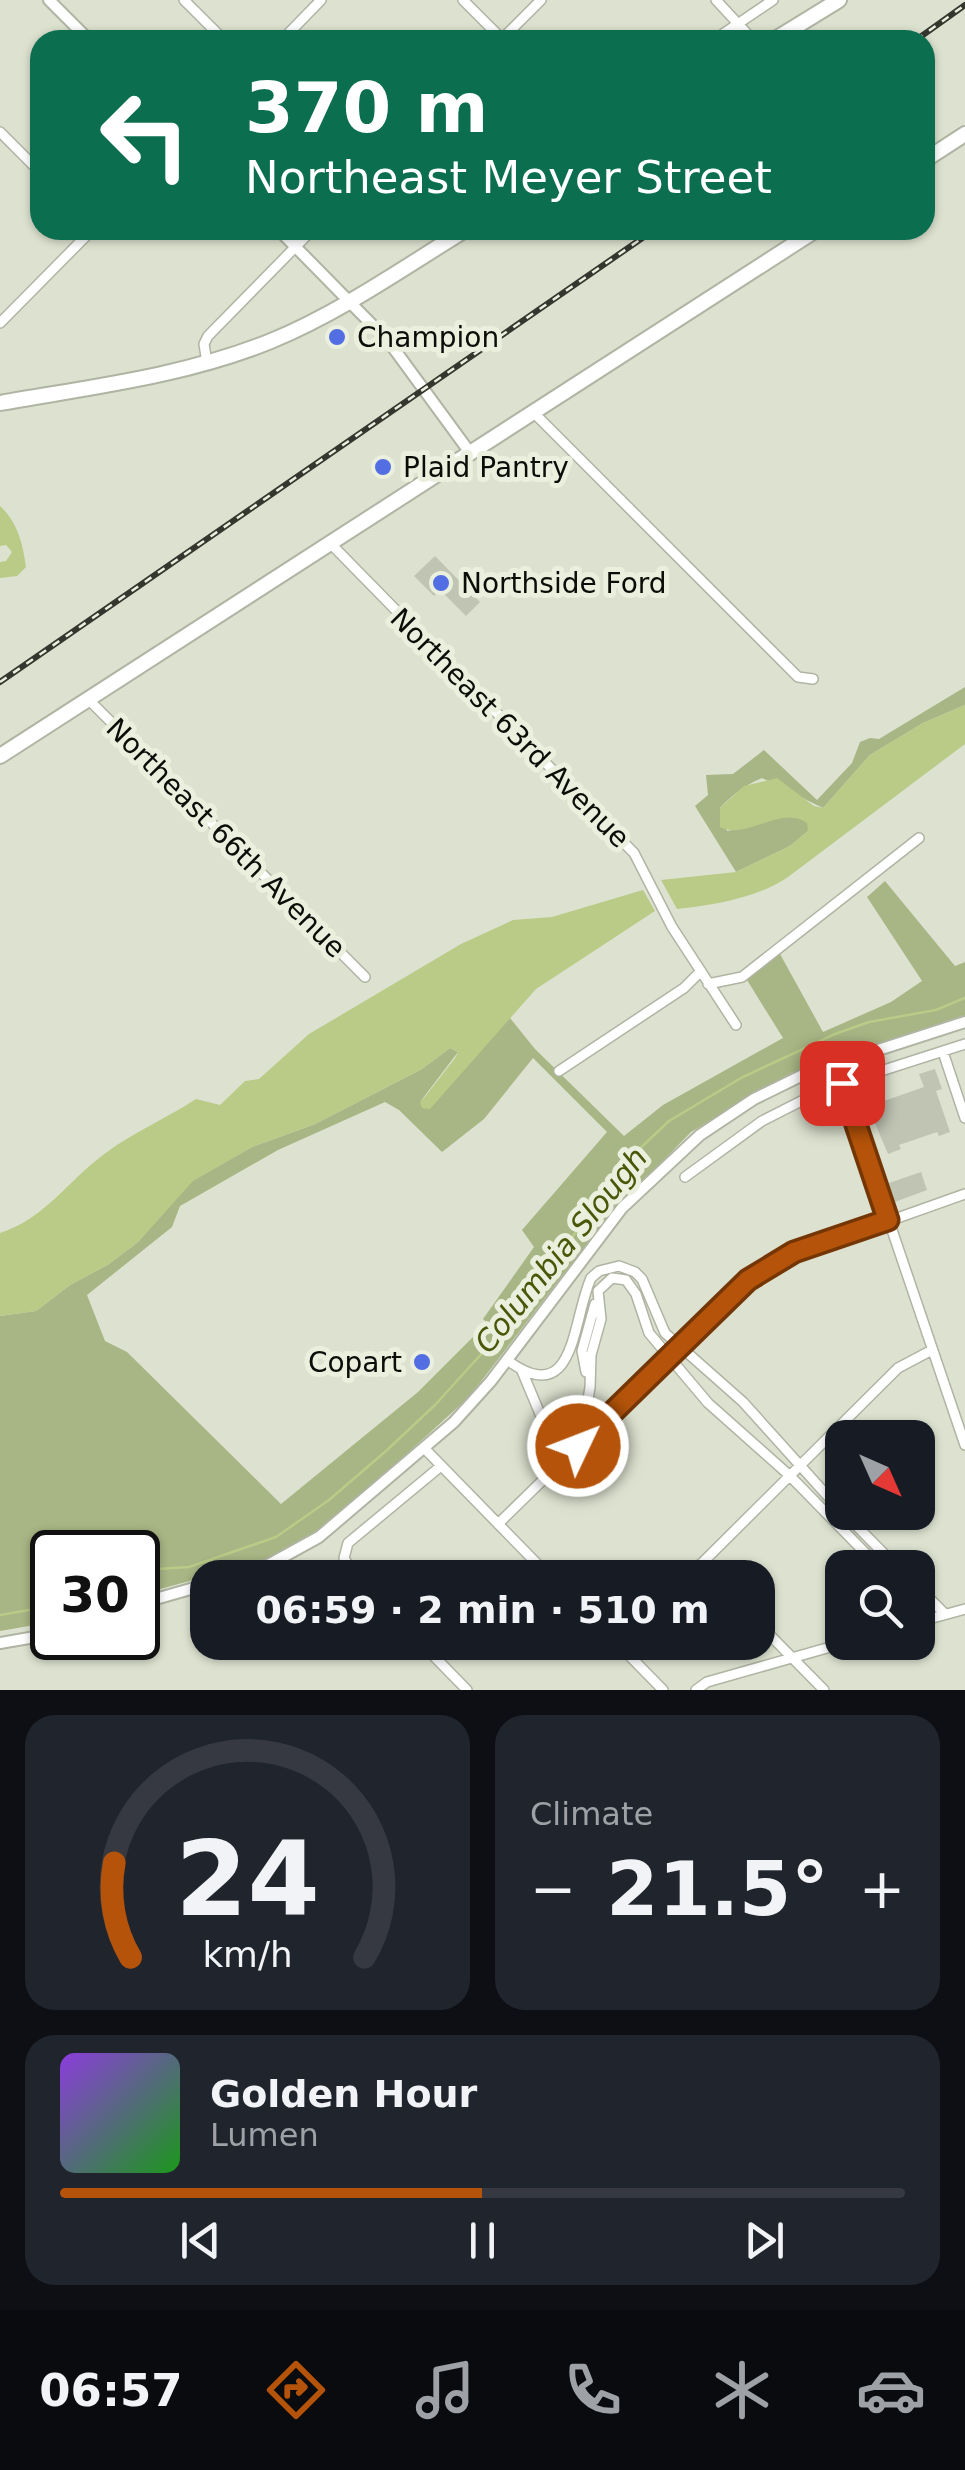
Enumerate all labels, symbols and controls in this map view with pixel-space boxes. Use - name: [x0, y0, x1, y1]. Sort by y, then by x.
- text: 370 m: [245, 67, 488, 149]
- icon: left: [80, 70, 210, 200]
- text: Northeast Meyer Street: [245, 151, 772, 204]
- place label: Champion: [357, 321, 499, 354]
- marker: Champion: [326, 326, 348, 348]
- place label: Plaid Pantry: [403, 451, 569, 484]
- marker: Plaid Pantry: [372, 456, 394, 478]
- place label: Northside Ford: [461, 567, 667, 600]
- marker: Northside Ford: [430, 572, 452, 594]
- street label: Northeast 63rd Avenue: [384, 602, 636, 854]
- street label: Northeast 66th Avenue: [100, 712, 352, 964]
- pin: [800, 1041, 885, 1126]
- icon: arrive: [815, 1056, 870, 1111]
- water label: Columbia Slough: [467, 1140, 655, 1360]
- place label: Copart: [308, 1346, 402, 1379]
- marker: Copart: [411, 1351, 433, 1373]
- position arrow: [526, 1394, 630, 1498]
- north arrow: [825, 1420, 935, 1530]
- map controls: [825, 1420, 935, 1660]
- speed limit sign: 30: [30, 1530, 160, 1660]
- button: search: [825, 1550, 935, 1660]
- text: 06:59 · 2 min · 510 m: [255, 1588, 710, 1632]
- text: Climate: [530, 1795, 653, 1833]
- text: 24: [175, 1818, 320, 1940]
- text: 21.5°: [606, 1845, 829, 1933]
- text: −: [530, 1857, 576, 1921]
- text: +: [859, 1857, 905, 1921]
- text: km/h: [202, 1934, 293, 1975]
- text: Golden Hour: [210, 2072, 477, 2116]
- text: Lumen: [210, 2116, 319, 2154]
- icon: previous: [173, 2213, 228, 2268]
- icon: pause: [455, 2213, 510, 2268]
- icon: next: [737, 2213, 792, 2268]
- icon: directions: [261, 2355, 331, 2425]
- icon: music: [410, 2355, 480, 2425]
- icon: phone: [558, 2355, 628, 2425]
- icon: climate: [707, 2355, 777, 2425]
- icon: car: [856, 2355, 926, 2425]
- text: 06:57: [39, 2364, 183, 2417]

